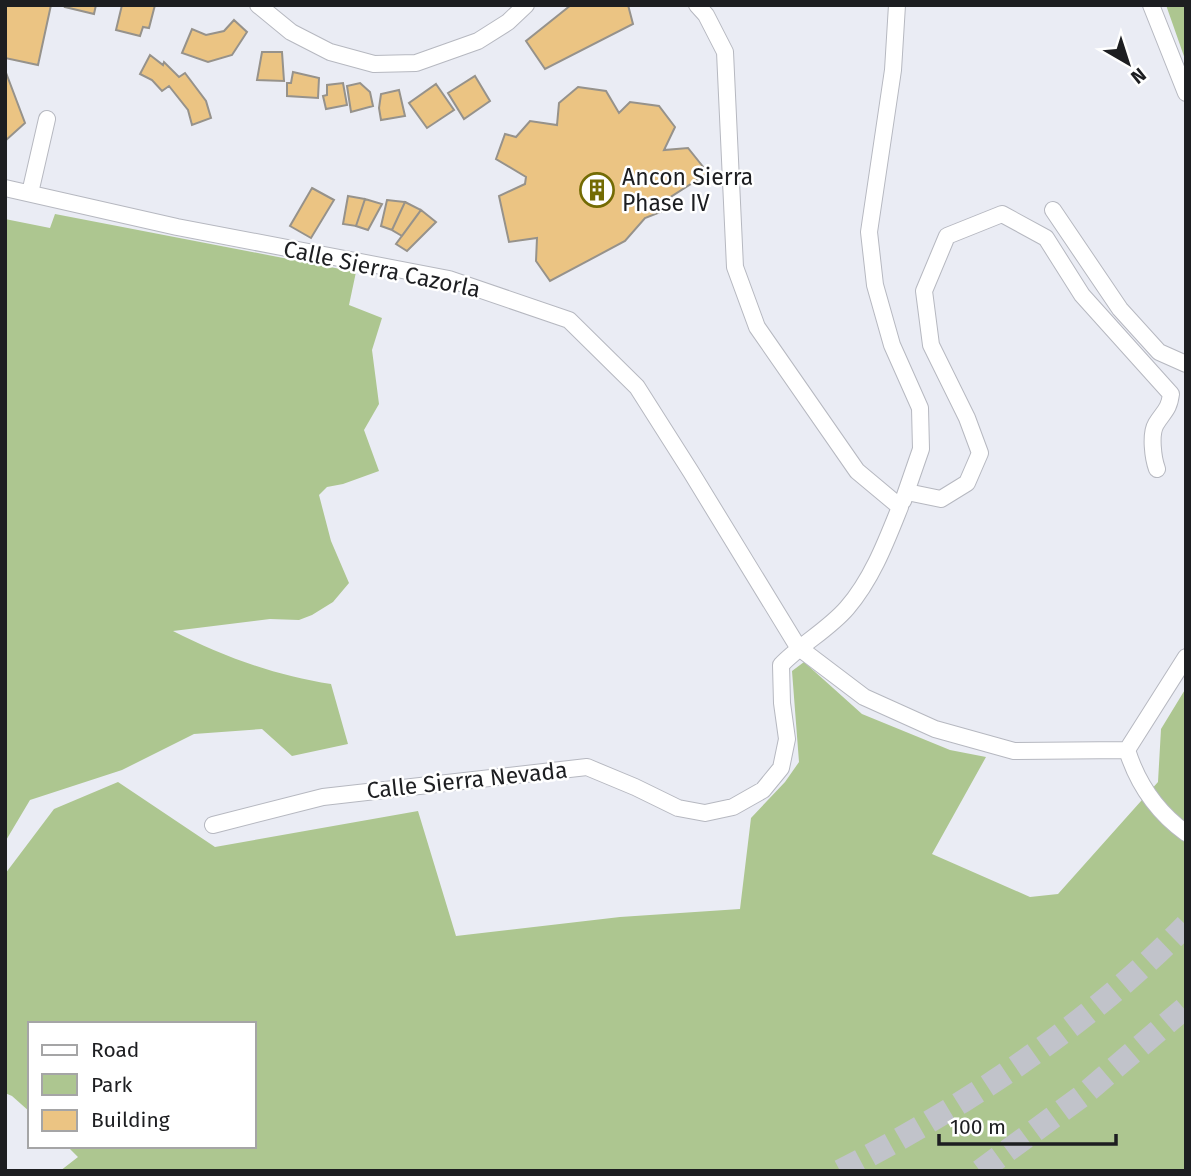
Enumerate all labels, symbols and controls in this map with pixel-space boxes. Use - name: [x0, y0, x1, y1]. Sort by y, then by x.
- north arrow: [1093, 28, 1163, 98]
- text: N: [1126, 63, 1151, 89]
- place label: Ancon Sierra Phase IV: [622, 163, 753, 217]
- building icon: Ancon Sierra Phase IV: [578, 171, 616, 209]
- street label: Calle Sierra Cazorla: [281, 234, 483, 304]
- street label: Calle Sierra Nevada: [365, 756, 569, 804]
- legend: [28, 1022, 256, 1148]
- text: Road: [91, 1037, 139, 1063]
- text: Park: [91, 1072, 133, 1098]
- scale bar: [939, 1102, 1116, 1146]
- text: Building: [91, 1107, 170, 1133]
- text: 100 m: [950, 1114, 1006, 1140]

